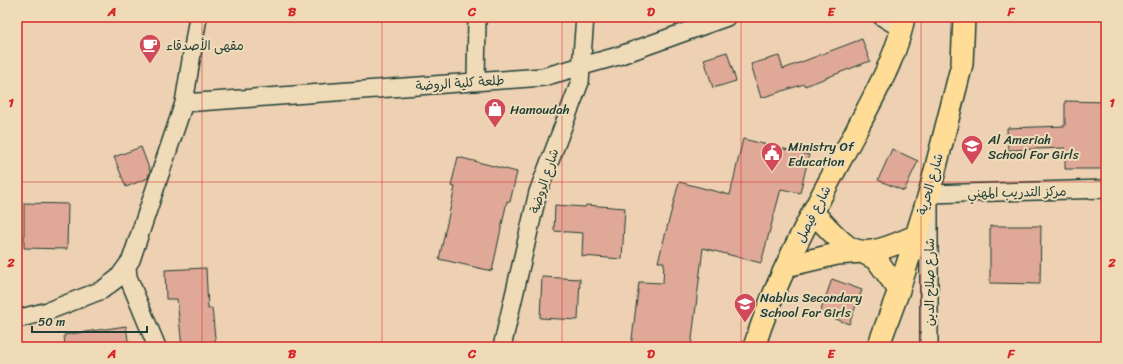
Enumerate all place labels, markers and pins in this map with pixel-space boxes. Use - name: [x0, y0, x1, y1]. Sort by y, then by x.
- cafe icon: مقهى الأصدقاء: [137, 32, 163, 65]
- place label: مقهى الأصدقاء: [166, 34, 244, 57]
- shop icon: Hamoudah: [482, 96, 508, 129]
- place label: Hamoudah: [510, 98, 570, 121]
- place label: Al Ameriah School For Girls: [987, 128, 1080, 166]
- school or university icon: Al Ameriah School For Girls: [959, 133, 985, 166]
- place label: Ministry Of Education: [788, 135, 855, 173]
- public building icon: Ministry Of Education: [759, 140, 785, 173]
- place label: Nablus Secondary School For Girls: [760, 286, 862, 324]
- school or university icon: Nablus Secondary School For Girls: [732, 291, 758, 324]

